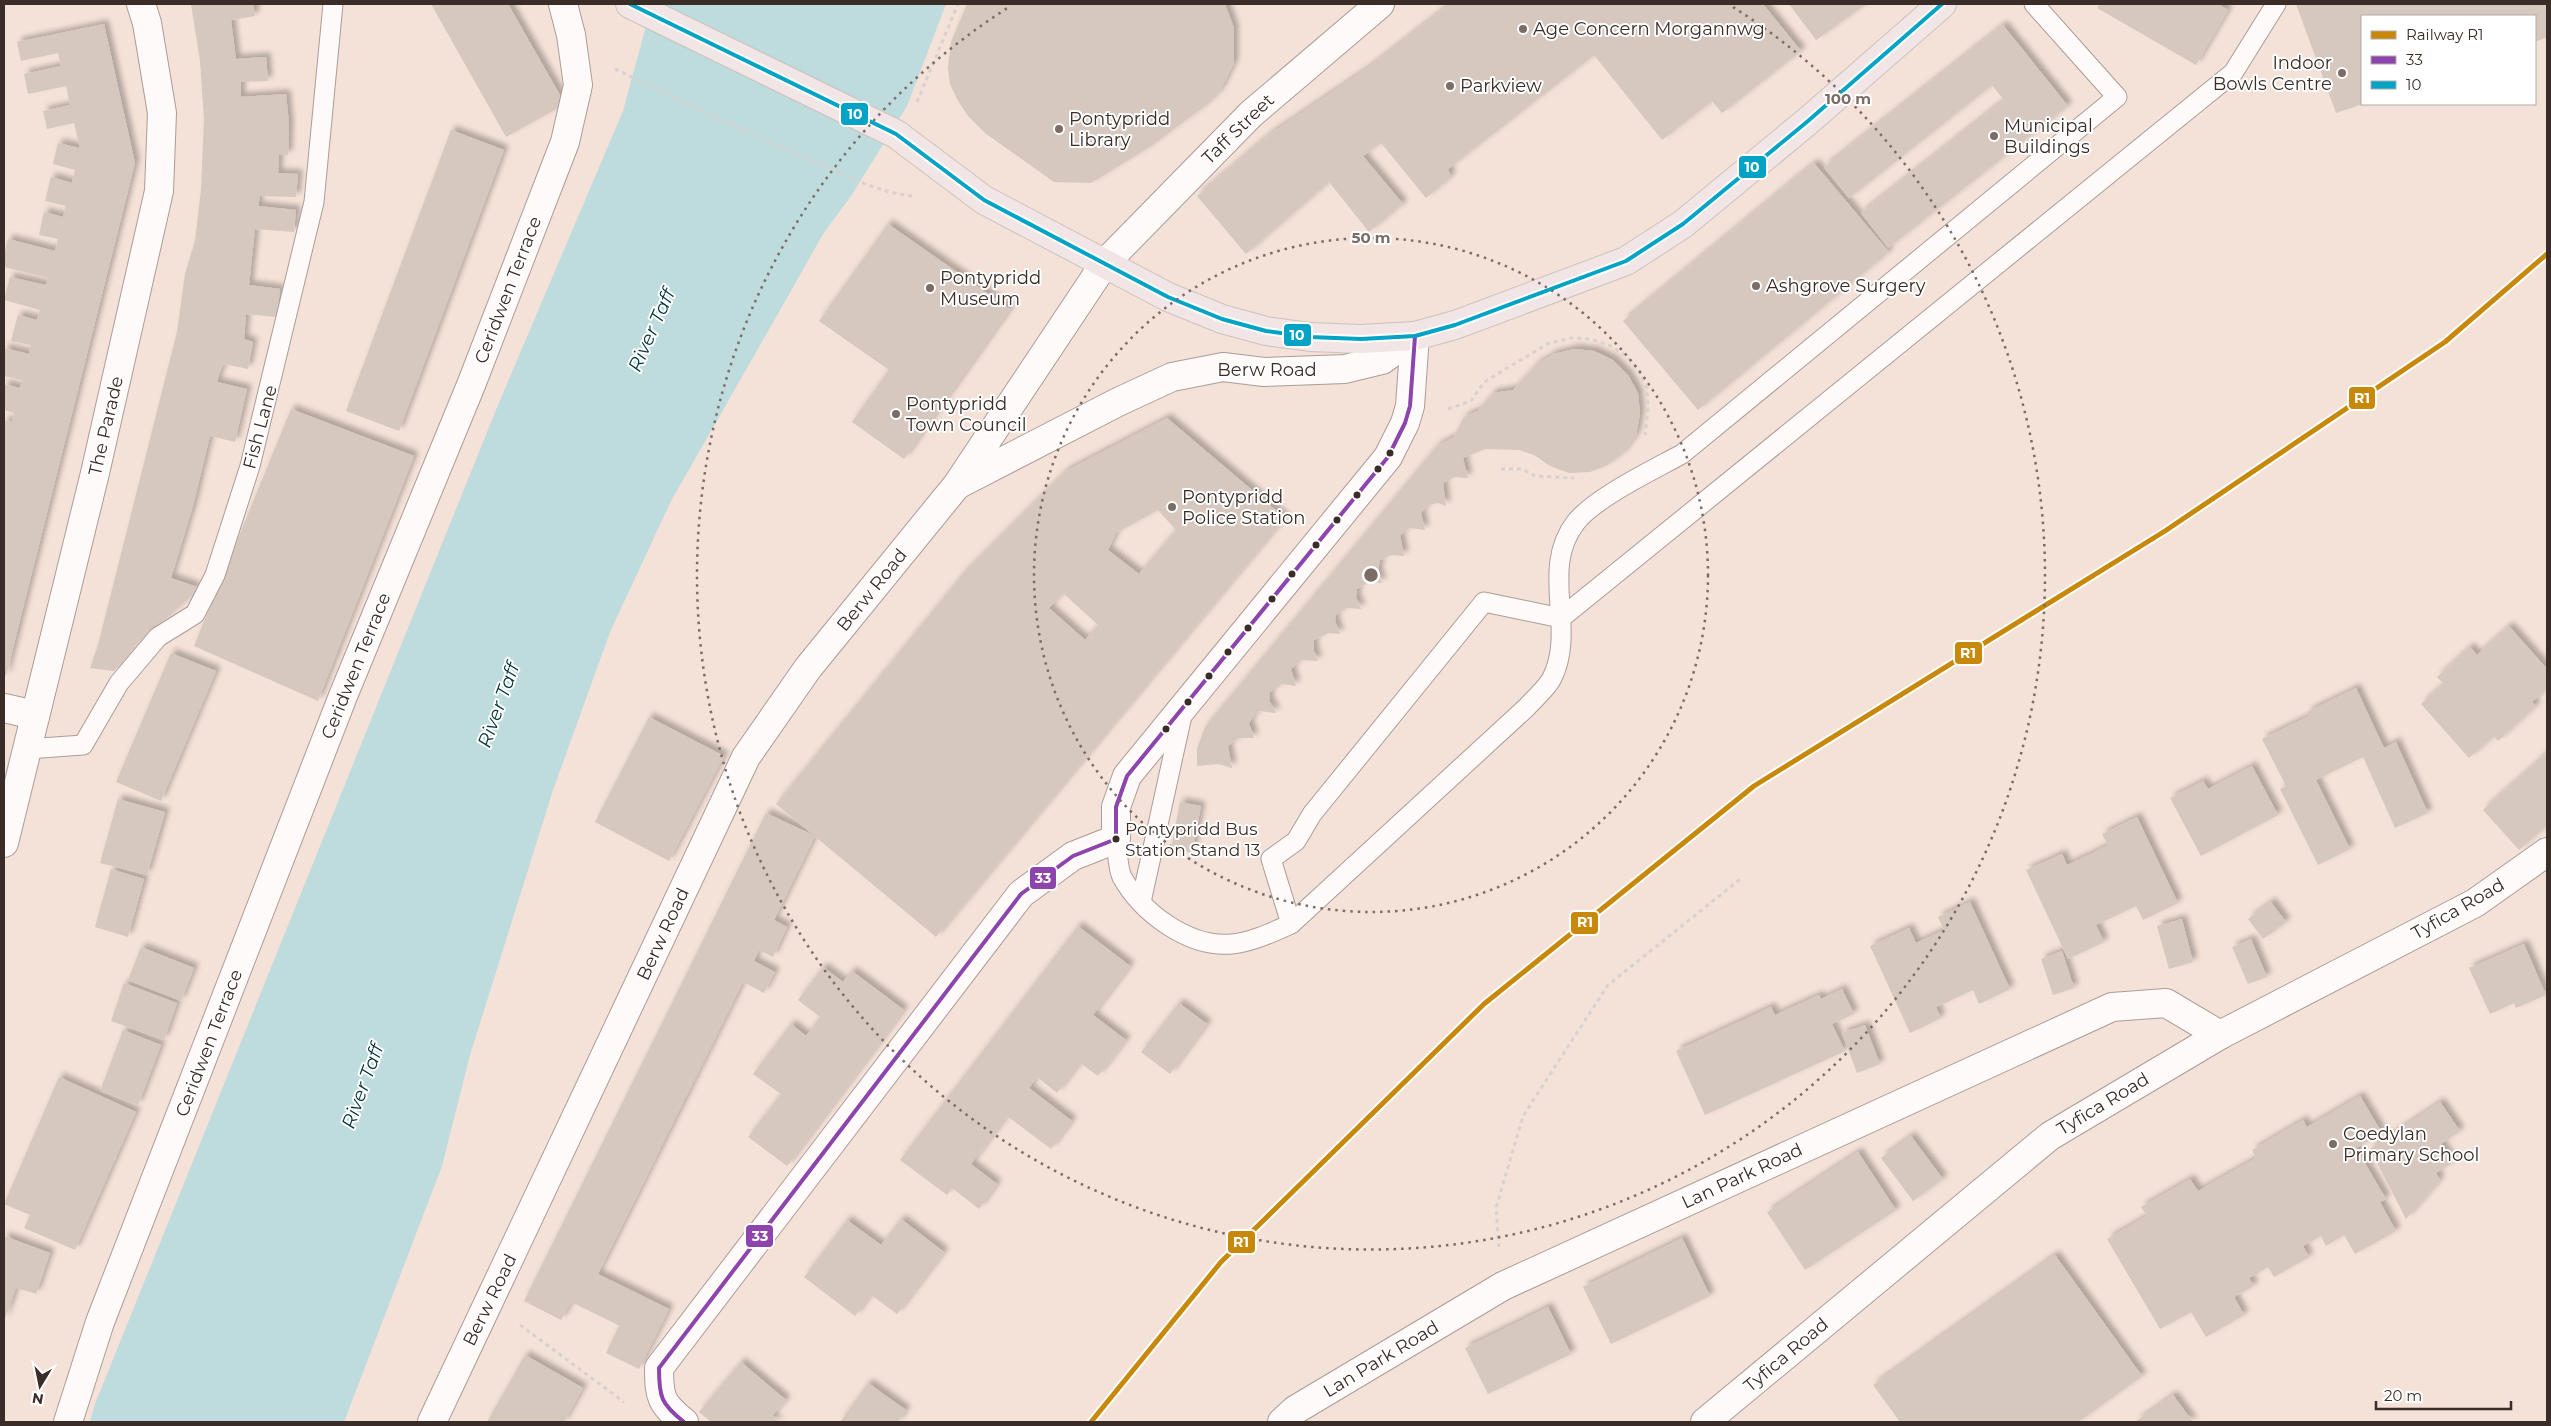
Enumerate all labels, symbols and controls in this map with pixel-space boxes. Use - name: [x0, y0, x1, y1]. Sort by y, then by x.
- legend: [2361, 15, 2536, 105]
- place label: Age Concern Morgannwg: [1533, 18, 1765, 40]
- marker: Age Concern Morgannwg: [1517, 23, 1529, 35]
- text: Railway R1: [2406, 25, 2483, 44]
- text: 33: [2406, 50, 2423, 69]
- place label: Indoor Bowls Centre: [2213, 52, 2332, 95]
- marker: Indoor Bowls Centre: [2336, 67, 2348, 79]
- place label: Parkview: [1460, 75, 1542, 97]
- text: 10: [2406, 75, 2421, 94]
- marker: Parkview: [1444, 80, 1456, 92]
- street label: Taff Street: [1197, 89, 1279, 169]
- text: 100 m: [1825, 89, 1871, 108]
- line badge: 10: [840, 102, 869, 126]
- text: 10: [848, 105, 863, 123]
- place label: Pontypridd Library: [1069, 108, 1170, 151]
- place label: Municipal Buildings: [2004, 115, 2093, 158]
- marker: Pontypridd Library: [1053, 123, 1065, 135]
- marker: Municipal Buildings: [1988, 130, 2000, 142]
- line badge: 10: [1738, 155, 1767, 179]
- text: 10: [1745, 158, 1760, 176]
- street label: Ceridwen Terrace: [470, 213, 546, 367]
- text: 50 m: [1351, 228, 1391, 247]
- place label: Pontypridd Museum: [940, 267, 1041, 310]
- place label: Ashgrove Surgery: [1766, 275, 1926, 297]
- marker: Ashgrove Surgery: [1750, 280, 1762, 292]
- marker: Pontypridd Museum: [924, 282, 936, 294]
- water label: River Taff: [623, 283, 681, 375]
- line badge: 10: [1283, 323, 1312, 347]
- text: 10: [1290, 326, 1305, 344]
- street label: Berw Road: [1217, 359, 1317, 381]
- street label: The Parade: [84, 374, 128, 478]
- street label: Fish Lane: [238, 382, 282, 471]
- line badge: R1: [2348, 386, 2376, 410]
- text: R1: [2354, 389, 2370, 407]
- place label: Pontypridd Town Council: [906, 393, 1027, 436]
- marker: Pontypridd Town Council: [890, 408, 902, 420]
- unlabelled marker: [1385, 448, 1395, 458]
- unlabelled marker: [1373, 464, 1383, 474]
- place label: Pontypridd Police Station: [1182, 486, 1305, 529]
- unlabelled marker: [1352, 490, 1362, 500]
- marker: Pontypridd Police Station: [1166, 501, 1178, 513]
- unlabelled marker: [1332, 515, 1342, 525]
- unlabelled marker: [1311, 540, 1321, 550]
- street label: Berw Road: [832, 544, 912, 636]
- centre of rings: [1362, 566, 1380, 584]
- unlabelled marker: [1287, 569, 1297, 579]
- street label: Ceridwen Terrace: [317, 589, 395, 742]
- unlabelled marker: [1267, 594, 1277, 604]
- unlabelled marker: [1243, 623, 1253, 633]
- line badge: R1: [1954, 641, 1983, 665]
- text: R1: [1960, 644, 1976, 662]
- unlabelled marker: [1223, 647, 1233, 657]
- water label: River Taff: [473, 657, 525, 751]
- unlabelled marker: [1204, 671, 1214, 681]
- unlabelled marker: [1183, 697, 1193, 707]
- unlabelled marker: [1161, 724, 1171, 734]
- place label: Pontypridd Bus Station Stand 13: [1125, 819, 1260, 860]
- marker: Pontypridd Bus Station Stand 13: [1111, 834, 1121, 844]
- line badge: 33: [1029, 866, 1057, 890]
- text: 33: [1034, 869, 1051, 887]
- street label: Tyfica Road: [2408, 874, 2508, 944]
- street label: Berw Road: [632, 884, 694, 984]
- line badge: R1: [1570, 911, 1599, 935]
- text: R1: [1577, 913, 1593, 931]
- street label: Ceridwen Terrace: [171, 966, 247, 1120]
- water label: River Taff: [337, 1038, 389, 1132]
- street label: Tyfica Road: [2053, 1068, 2153, 1140]
- place label: Coedylan Primary School: [2343, 1123, 2479, 1166]
- street label: Lan Park Road: [1678, 1138, 1806, 1214]
- marker: Coedylan Primary School: [2327, 1138, 2339, 1150]
- line badge: 33: [745, 1224, 774, 1248]
- text: 33: [751, 1227, 768, 1245]
- line badge: R1: [1227, 1230, 1256, 1254]
- text: R1: [1233, 1233, 1249, 1251]
- street label: Berw Road: [458, 1250, 522, 1350]
- street label: Tyfica Road: [1739, 1313, 1833, 1397]
- street label: Lan Park Road: [1319, 1316, 1443, 1402]
- north arrow: [15, 1361, 65, 1411]
- scale bar: [2376, 1378, 2511, 1410]
- text: 20 m: [2384, 1386, 2422, 1405]
- text: N: [31, 1389, 45, 1409]

